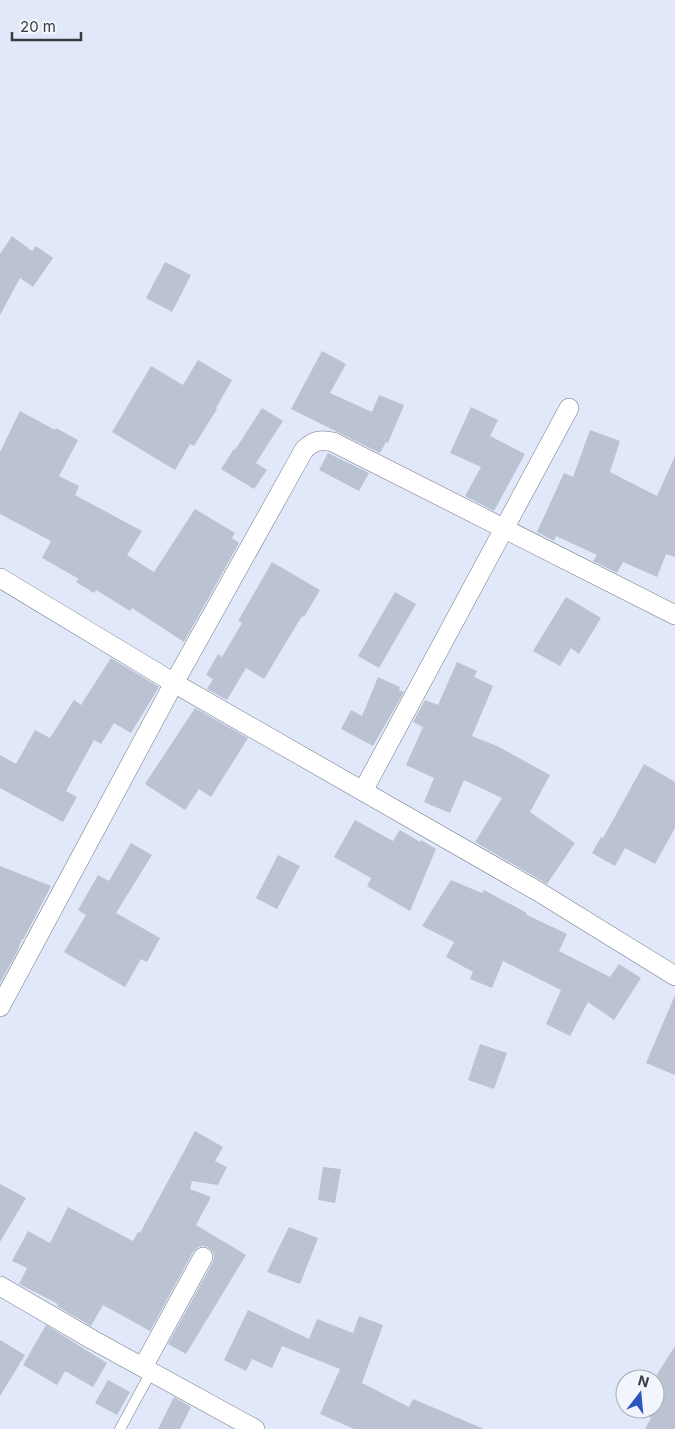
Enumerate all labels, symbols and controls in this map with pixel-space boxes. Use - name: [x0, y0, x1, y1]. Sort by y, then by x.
- scale bar: [12, 10, 81, 42]
- text: 20 m: [20, 17, 56, 36]
- north arrow: [615, 1369, 665, 1419]
- text: N: [636, 1371, 651, 1391]

